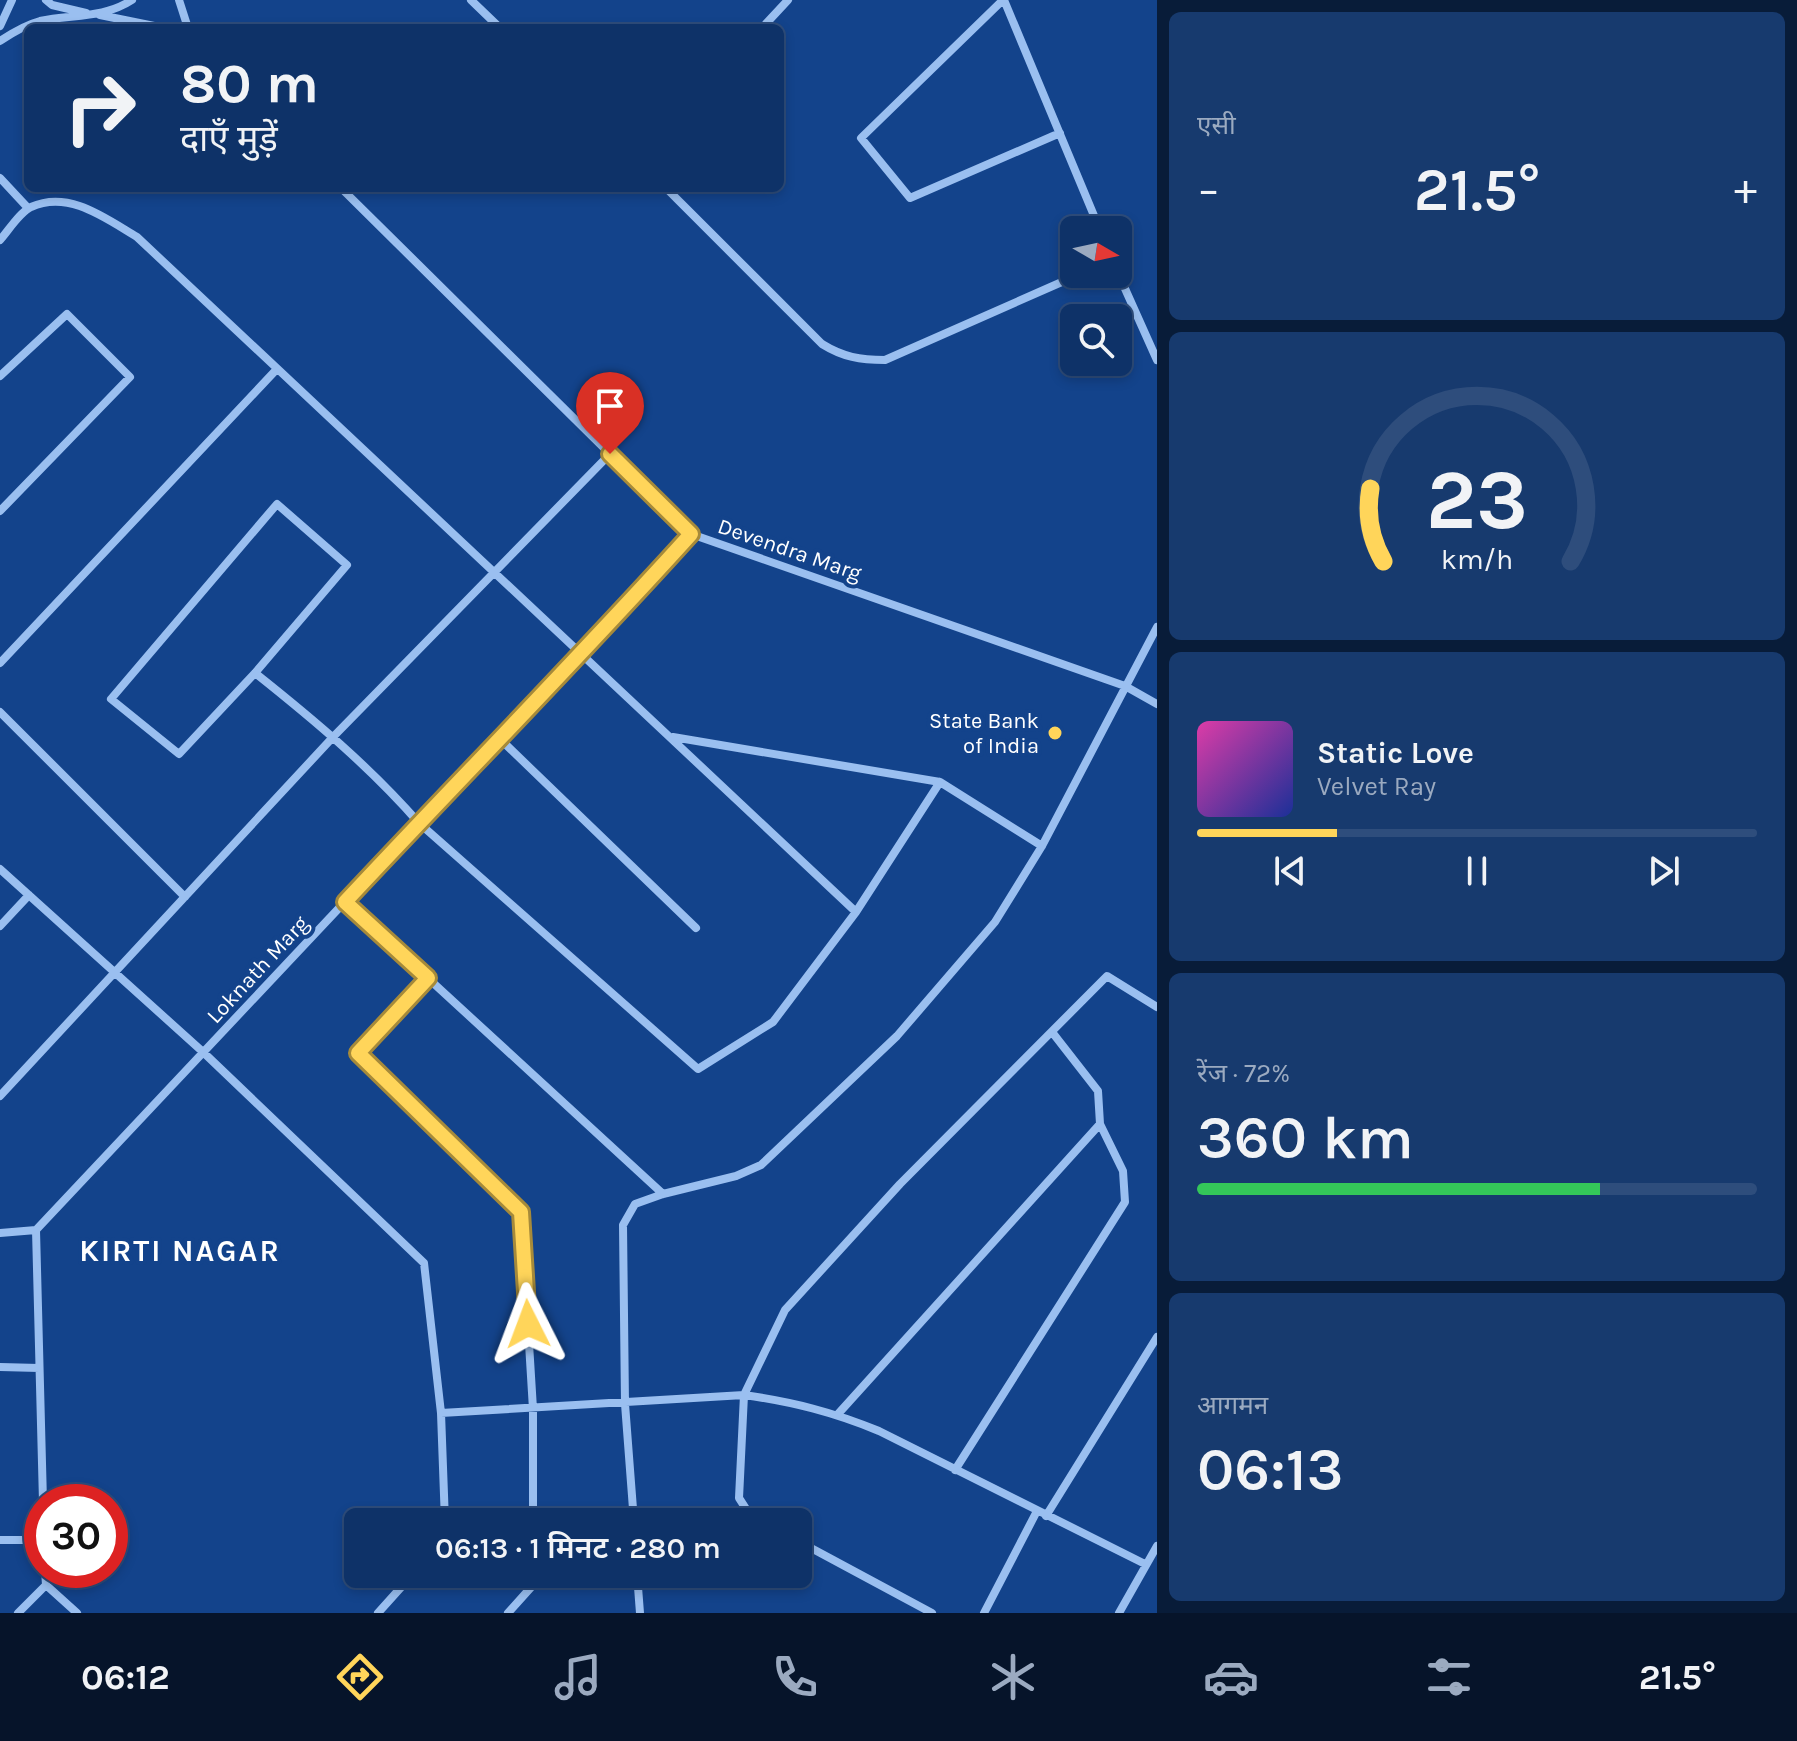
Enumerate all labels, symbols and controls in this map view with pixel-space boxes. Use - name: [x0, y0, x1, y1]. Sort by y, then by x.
- text: 80 m: [180, 51, 319, 116]
- icon: right: [48, 56, 152, 160]
- text: एसी: [1197, 110, 1236, 141]
- text: दाएँ मुड़ें: [180, 118, 278, 160]
- text: 21.5°: [1414, 155, 1540, 225]
- text: −: [1197, 164, 1220, 215]
- text: +: [1734, 164, 1757, 215]
- north arrow: [1060, 216, 1132, 288]
- map controls: [1060, 216, 1132, 376]
- button: search: [1060, 304, 1132, 376]
- pin: [576, 372, 644, 454]
- icon: arrive: [588, 384, 632, 428]
- text: 23: [1426, 452, 1528, 549]
- street label: Devendra Marg: [714, 513, 866, 587]
- text: km/h: [1441, 543, 1513, 576]
- place label: State Bank of India: [929, 708, 1039, 759]
- marker: State Bank of India: [1046, 724, 1064, 742]
- text: Static Love: [1317, 735, 1474, 771]
- text: Velvet Ray: [1317, 771, 1436, 802]
- icon: previous: [1268, 849, 1312, 893]
- icon: pause: [1455, 849, 1499, 893]
- icon: next: [1642, 849, 1686, 893]
- street label: Loknath Marg: [201, 910, 315, 1029]
- text: रेंज · 72%: [1197, 1058, 1290, 1089]
- text: 360 km: [1197, 1103, 1414, 1173]
- district label: KIRTI NAGAR: [79, 1233, 281, 1269]
- position arrow: [486, 1282, 570, 1366]
- text: आगमन: [1197, 1390, 1268, 1421]
- text: 06:13: [1197, 1435, 1344, 1505]
- speed limit sign: 30: [24, 1484, 128, 1588]
- text: 06:13 · 1 मिनट · 280 m: [435, 1530, 721, 1566]
- icon: directions: [332, 1649, 388, 1705]
- icon: music: [550, 1649, 606, 1705]
- icon: phone: [767, 1649, 823, 1705]
- icon: climate: [985, 1649, 1041, 1705]
- icon: car: [1203, 1649, 1259, 1705]
- icon: filters: [1421, 1649, 1477, 1705]
- text: 06:12: [81, 1656, 170, 1698]
- text: 21.5°: [1639, 1656, 1716, 1698]

